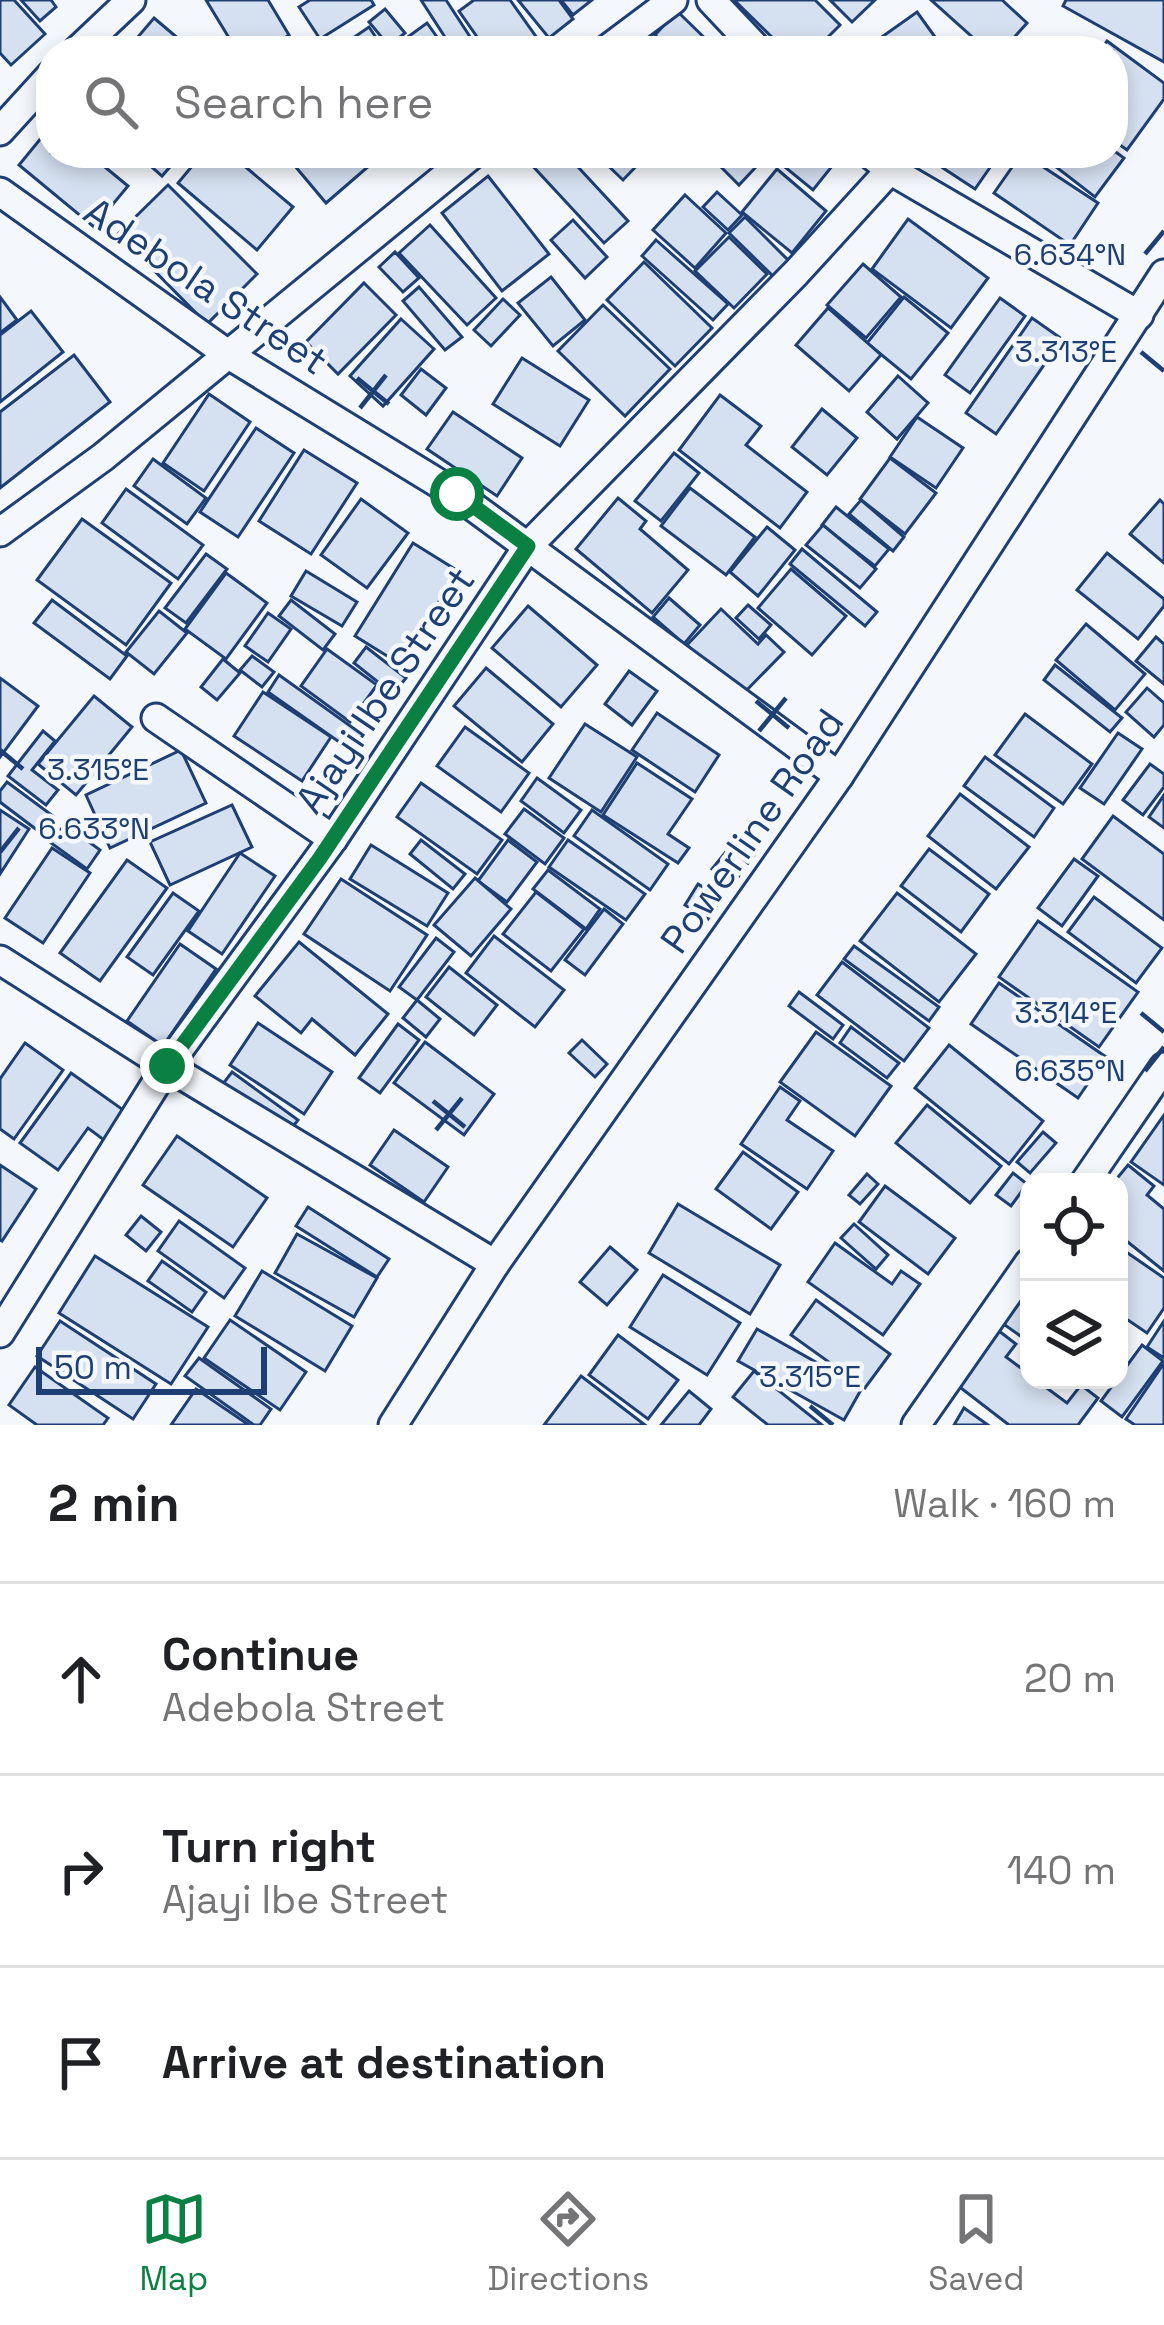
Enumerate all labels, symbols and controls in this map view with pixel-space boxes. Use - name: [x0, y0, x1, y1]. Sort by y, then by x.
- search box: [36, 36, 1128, 168]
- icon: search: [78, 69, 144, 135]
- text: Search here: [174, 74, 433, 131]
- street label: Adebola Street: [75, 187, 337, 385]
- text: 6.634°N: [1014, 235, 1126, 274]
- text: 3.313°E: [1015, 332, 1117, 371]
- route start: [430, 467, 484, 521]
- street label: Ajayi Ibe Street: [285, 558, 485, 822]
- street label: Powerline Road: [650, 699, 854, 963]
- text: 3.315°E: [47, 750, 149, 789]
- text: 6.633°N: [38, 809, 150, 848]
- text: 3.314°E: [1014, 993, 1118, 1032]
- route end: [140, 1039, 194, 1093]
- text: 6.635°N: [1014, 1051, 1126, 1090]
- map controls: [1020, 1173, 1128, 1389]
- button: locate: [1020, 1173, 1128, 1281]
- button: layers: [1020, 1281, 1128, 1389]
- scale bar: [36, 1341, 267, 1394]
- text: 50 m: [54, 1347, 132, 1389]
- text: 3.315°E: [759, 1357, 861, 1396]
- text: 2 min: [48, 1471, 180, 1536]
- text: Walk · 160 m: [893, 1479, 1116, 1528]
- text: Continue: [162, 1626, 359, 1683]
- icon: ahead: [48, 1646, 114, 1712]
- text: 20 m: [1024, 1654, 1116, 1703]
- text: Adebola Street: [162, 1683, 445, 1732]
- text: Turn right: [162, 1818, 376, 1875]
- icon: right: [48, 1838, 114, 1904]
- text: 140 m: [1007, 1846, 1116, 1895]
- text: Ajayi Ibe Street: [162, 1875, 449, 1924]
- icon: arrive: [48, 2030, 114, 2096]
- text: Arrive at destination: [162, 2034, 606, 2091]
- tab: Map: [140, 2186, 208, 2300]
- tab: Directions: [487, 2186, 649, 2300]
- tab: Saved: [928, 2186, 1024, 2300]

